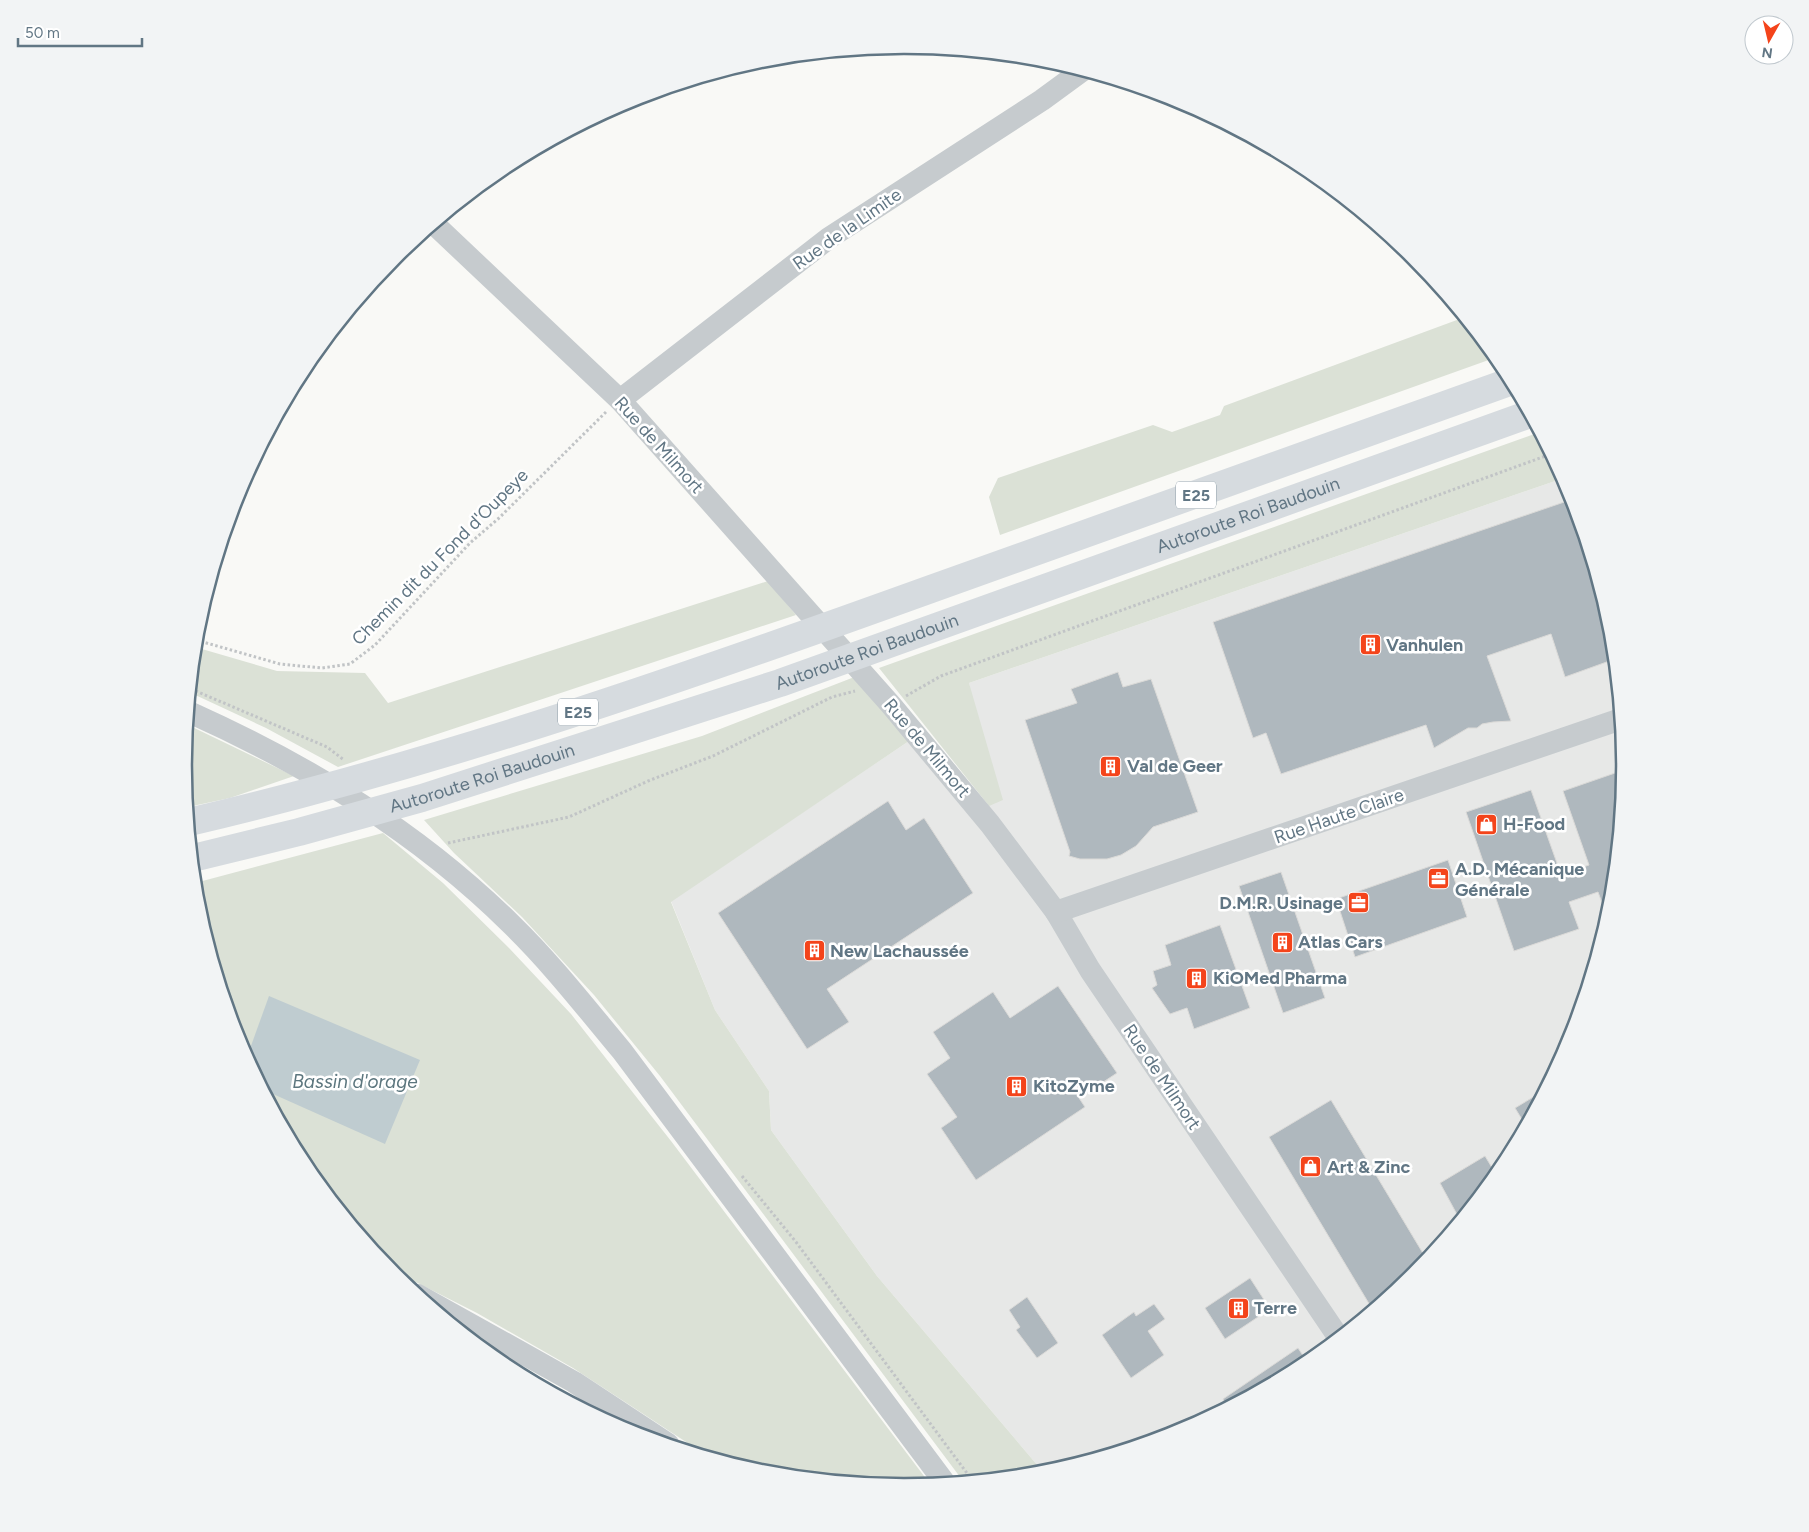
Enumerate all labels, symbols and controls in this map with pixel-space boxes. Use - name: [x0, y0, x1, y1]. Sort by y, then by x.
- scale bar: [18, 15, 141, 47]
- north arrow: [1744, 15, 1794, 65]
- text: 50 m: [25, 24, 60, 42]
- text: N: [1761, 43, 1774, 62]
- street label: Rue de la Limite: [788, 183, 906, 275]
- street label: Rue de Milmort: [610, 392, 708, 498]
- street label: Chemin dit du Fond d'Oupeye: [347, 464, 533, 650]
- street label: Autoroute Roi Baudouin: [1153, 472, 1343, 558]
- road number: E25: [1176, 482, 1216, 508]
- street label: Autoroute Roi Baudouin: [772, 609, 961, 695]
- building icon: Vanhulen: [1358, 633, 1382, 657]
- place label: Vanhulen: [1386, 634, 1463, 656]
- street label: Rue de Milmort: [879, 694, 975, 802]
- road number: E25: [558, 699, 598, 726]
- street label: Autoroute Roi Baudouin: [387, 739, 577, 817]
- building icon: Val de Geer: [1099, 754, 1123, 778]
- place label: Val de Geer: [1127, 755, 1223, 777]
- street label: Rue Haute Claire: [1271, 783, 1407, 848]
- shop icon: H-Food: [1475, 812, 1499, 836]
- place label: H-Food: [1503, 813, 1565, 835]
- place label: A.D. Mécanique Générale: [1455, 858, 1584, 901]
- office icon: A.D. Mécanique Générale: [1427, 867, 1451, 891]
- office icon: D.M.R. Usinage: [1347, 891, 1371, 915]
- place label: D.M.R. Usinage: [1219, 892, 1343, 914]
- building icon: Atlas Cars: [1270, 930, 1294, 954]
- place label: Atlas Cars: [1298, 931, 1383, 953]
- building icon: New Lachaussée: [802, 939, 826, 963]
- place label: New Lachaussée: [830, 940, 969, 962]
- building icon: KiOMed Pharma: [1185, 966, 1209, 990]
- place label: KiOMed Pharma: [1213, 967, 1347, 989]
- street label: Rue de Milmort: [1119, 1020, 1205, 1134]
- water label: Bassin d'orage: [292, 1070, 418, 1093]
- building icon: KitoZyme: [1005, 1074, 1029, 1098]
- place label: KitoZyme: [1033, 1075, 1115, 1097]
- shop icon: Art & Zinc: [1299, 1155, 1323, 1179]
- place label: Art & Zinc: [1327, 1156, 1410, 1178]
- building icon: Terre: [1226, 1296, 1250, 1320]
- place label: Terre: [1254, 1297, 1297, 1319]

